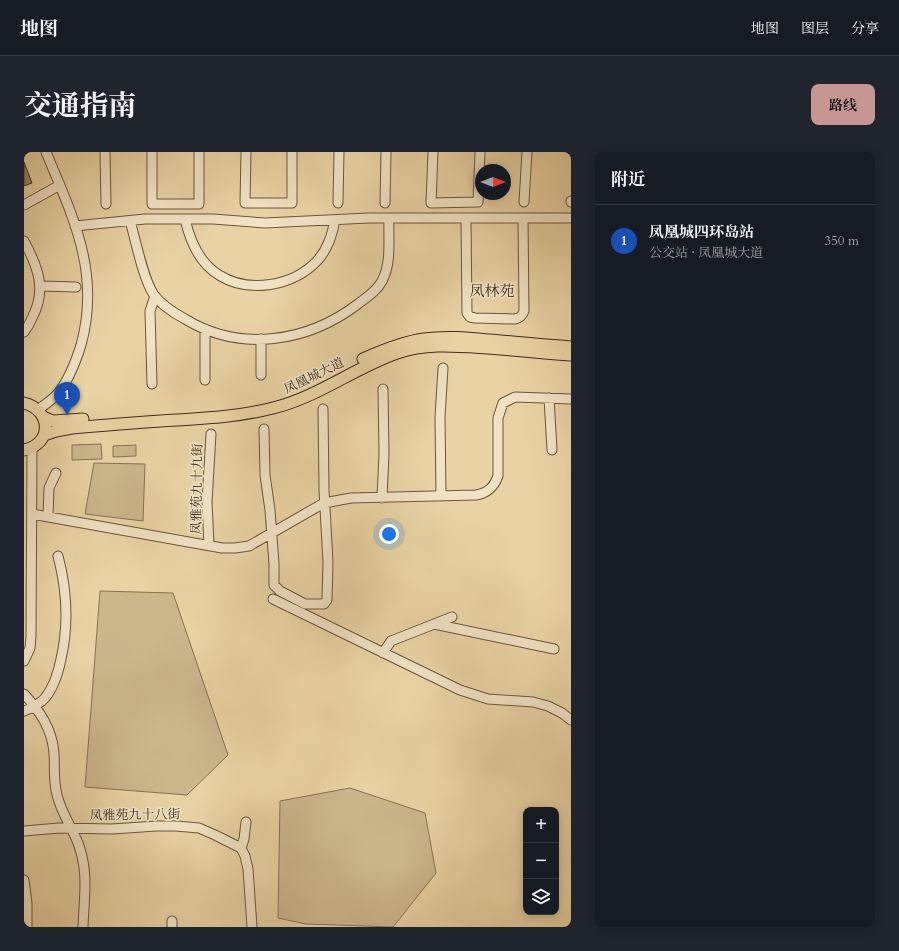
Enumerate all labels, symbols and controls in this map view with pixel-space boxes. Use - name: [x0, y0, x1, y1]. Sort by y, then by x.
- text: 地图: [20, 16, 58, 42]
- text: 地图: [751, 19, 779, 38]
- text: 图层: [801, 19, 829, 38]
- text: 分享: [851, 19, 879, 38]
- button: 路线: [811, 84, 875, 125]
- text: 交通指南: [24, 87, 136, 125]
- north arrow: [475, 164, 511, 200]
- text: 附近: [611, 168, 645, 191]
- text: 凤凰城四环岛站: [649, 222, 754, 242]
- text: 1: [621, 232, 627, 250]
- text: 350 m: [825, 232, 859, 250]
- text: 公交站 · 凤凰城大道: [649, 244, 763, 262]
- district label: 凤林苑: [469, 281, 515, 301]
- street label: 凤凰城大道: [281, 354, 347, 398]
- pin: 1: [54, 382, 80, 415]
- street label: 凤雅苑九十九街: [187, 443, 207, 535]
- your location: [379, 524, 399, 544]
- street label: 凤雅苑九十八街: [89, 805, 181, 825]
- map controls: [523, 807, 559, 915]
- button: +: [523, 807, 559, 843]
- button: −: [523, 843, 559, 879]
- button: layers: [523, 879, 559, 915]

